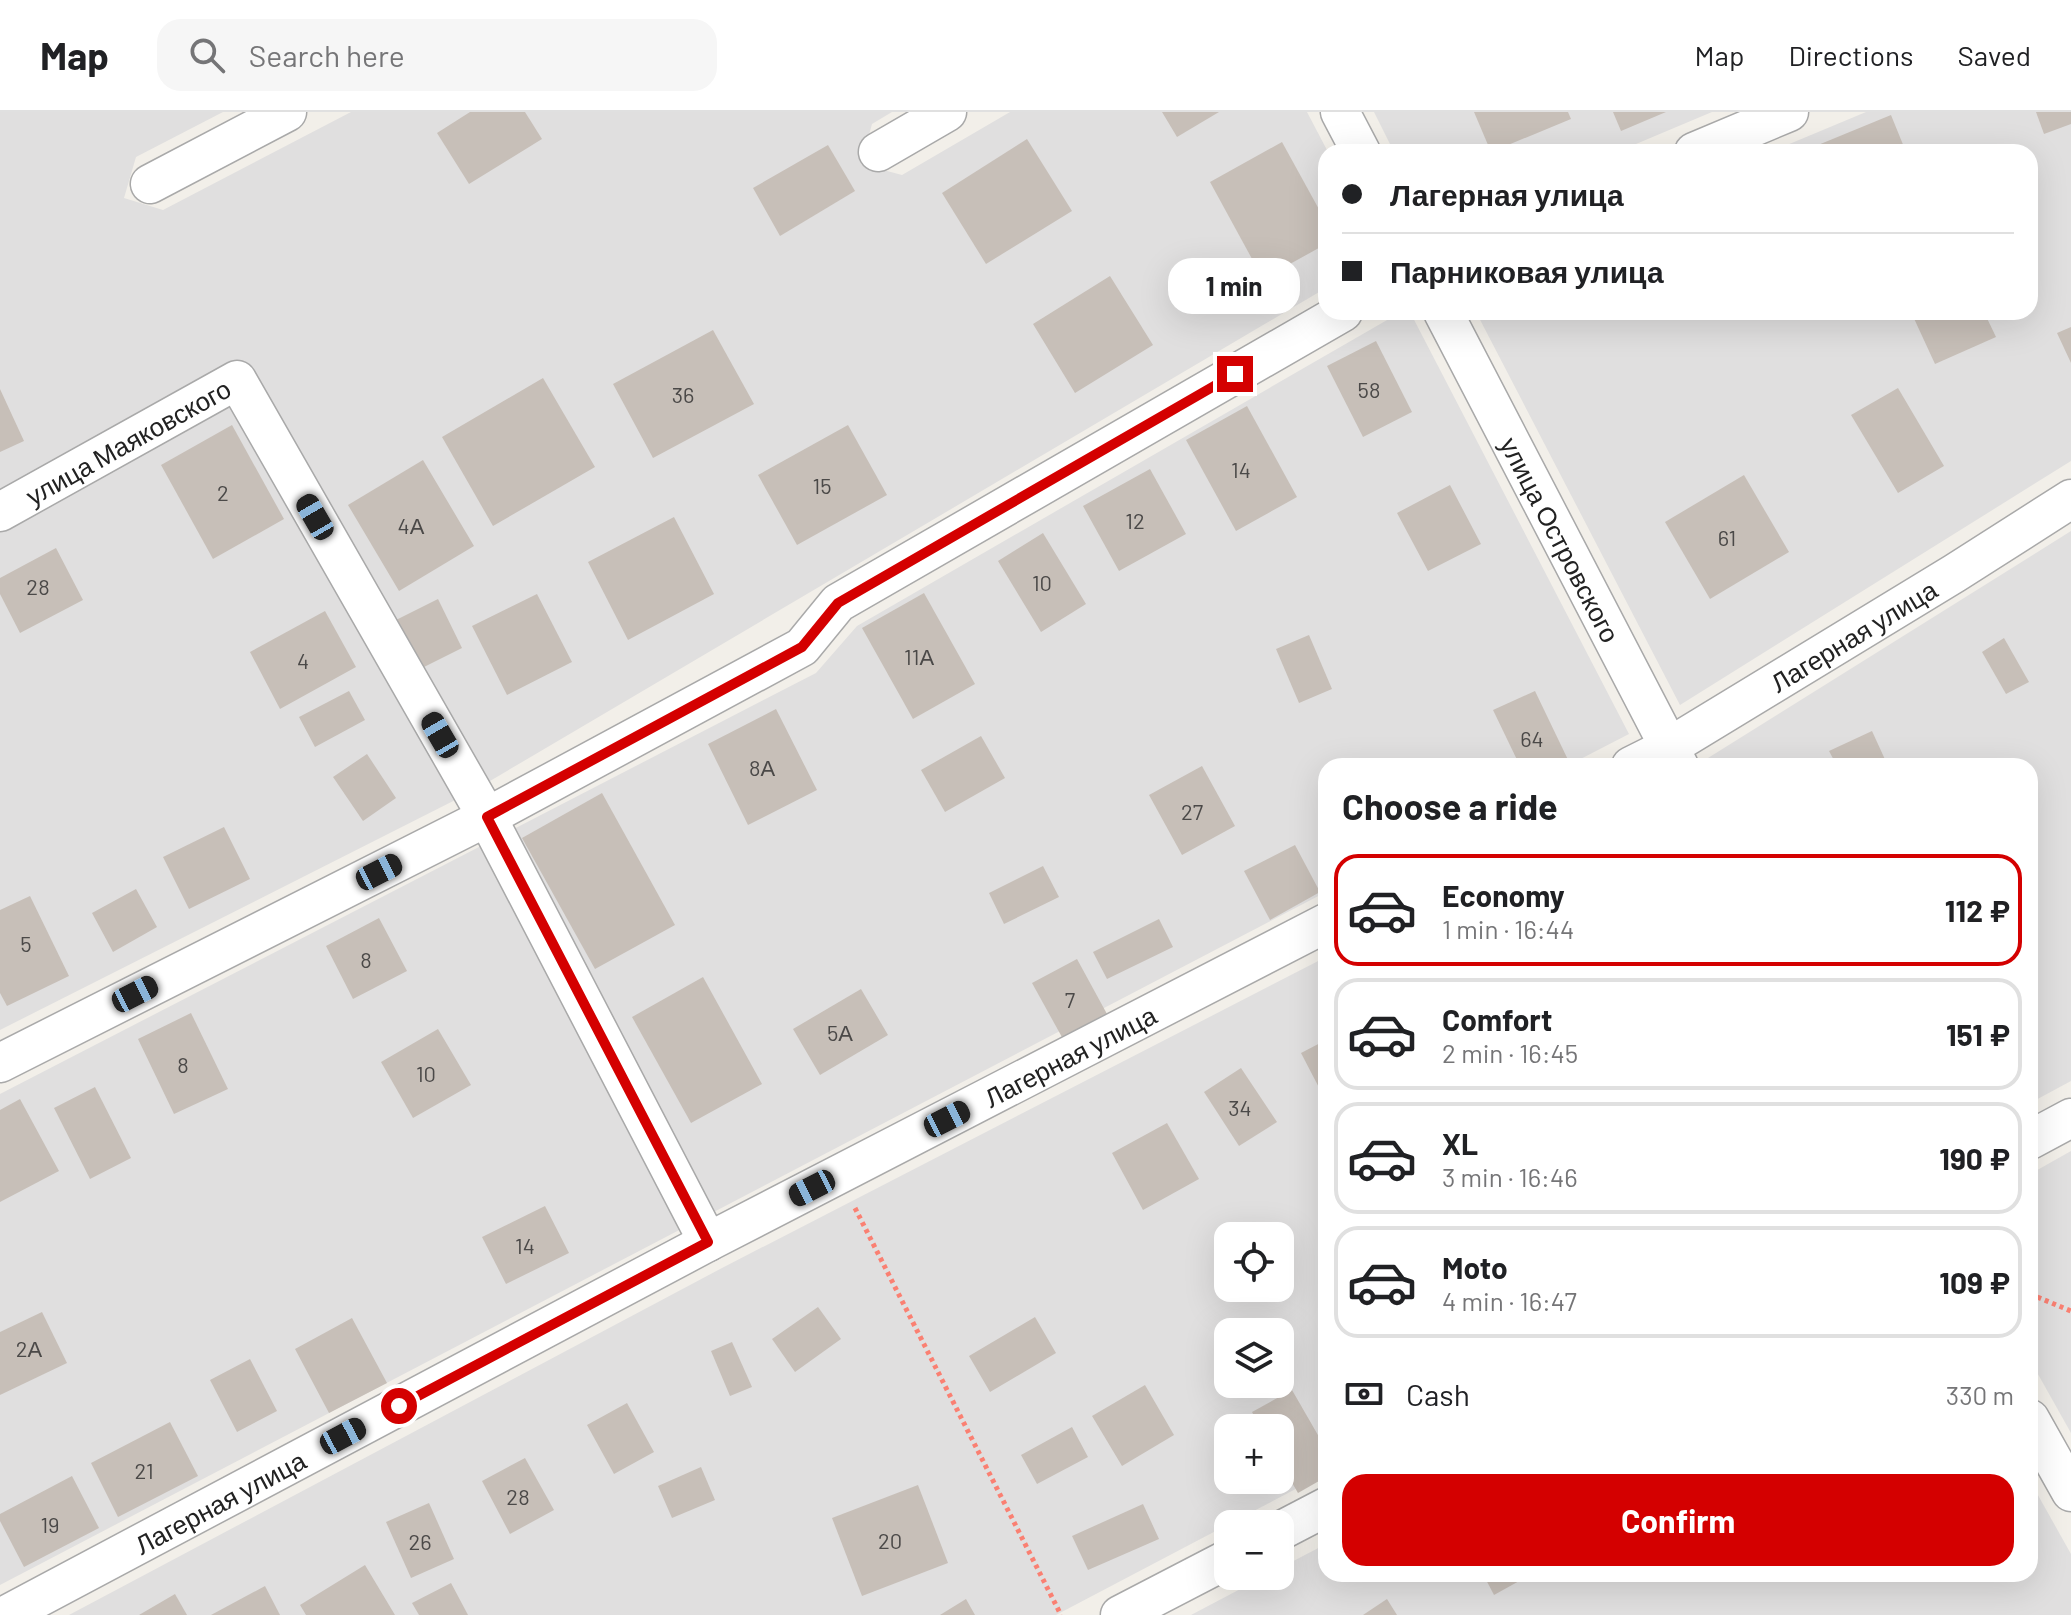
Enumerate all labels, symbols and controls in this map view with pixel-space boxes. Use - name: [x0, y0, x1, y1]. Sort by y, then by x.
- search box: [157, 19, 717, 91]
- text: Map: [40, 32, 109, 78]
- icon: search: [185, 33, 229, 77]
- text: Search here: [249, 37, 405, 73]
- text: Map: [1695, 38, 1744, 72]
- text: Directions: [1788, 38, 1914, 72]
- text: Saved: [1958, 38, 2031, 72]
- text: Лагерная улица: [1390, 176, 1624, 212]
- text: Парниковая улица: [1390, 253, 1664, 289]
- callout: 1 min: [1169, 258, 1301, 314]
- text: 1 min: [1206, 270, 1262, 301]
- route end: [1217, 356, 1253, 392]
- street label: улица Маяковского: [20, 372, 235, 510]
- house number: 58: [1358, 376, 1380, 402]
- house number: 36: [672, 381, 694, 407]
- street label: улица Островского: [1495, 431, 1627, 647]
- house number: 14: [1231, 456, 1251, 482]
- house number: 15: [812, 472, 832, 498]
- house number: 2: [217, 479, 229, 505]
- car: [293, 490, 337, 544]
- house number: 12: [1125, 507, 1145, 533]
- house number: 4А: [398, 512, 425, 538]
- house number: 61: [1718, 524, 1736, 550]
- house number: 10: [1032, 569, 1052, 595]
- street label: Лагерная улица: [1764, 572, 1942, 697]
- house number: 28: [26, 573, 50, 599]
- house number: 11А: [904, 643, 934, 669]
- house number: 4: [297, 647, 309, 673]
- car: [418, 708, 462, 762]
- house number: 64: [1520, 725, 1544, 751]
- house number: 8А: [749, 754, 775, 780]
- text: Choose a ride: [1342, 784, 1558, 827]
- house number: 27: [1181, 798, 1203, 824]
- car: [352, 850, 406, 894]
- icon: car: [1346, 874, 1418, 946]
- text: Economy: [1442, 877, 1565, 913]
- text: 112 ₽: [1945, 892, 2010, 928]
- text: 1 min · 16:44: [1442, 913, 1574, 944]
- house number: 5: [20, 930, 32, 956]
- house number: 8: [360, 946, 372, 972]
- car: [108, 972, 162, 1016]
- house number: 7: [1065, 986, 1075, 1012]
- street label: Лагерная улица: [979, 998, 1161, 1112]
- icon: car: [1346, 998, 1418, 1070]
- text: Comfort: [1442, 1001, 1552, 1037]
- text: 151 ₽: [1946, 1016, 2010, 1052]
- house number: 5А: [827, 1019, 853, 1045]
- text: 2 min · 16:45: [1442, 1037, 1578, 1068]
- house number: 8: [177, 1051, 189, 1077]
- house number: 10: [416, 1060, 436, 1086]
- house number: 34: [1228, 1094, 1252, 1120]
- car: [920, 1097, 974, 1141]
- icon: car: [1346, 1122, 1418, 1194]
- text: XL: [1442, 1125, 1478, 1161]
- text: 190 ₽: [1939, 1140, 2010, 1176]
- text: 3 min · 16:46: [1442, 1161, 1578, 1192]
- car: [785, 1166, 839, 1210]
- map controls: [1214, 1222, 1294, 1590]
- button: locate: [1214, 1222, 1294, 1302]
- house number: 14: [515, 1232, 535, 1258]
- icon: car: [1346, 1246, 1418, 1318]
- text: Moto: [1442, 1249, 1508, 1285]
- text: 109 ₽: [1939, 1264, 2010, 1300]
- text: 4 min · 16:47: [1442, 1285, 1577, 1316]
- button: layers: [1214, 1318, 1294, 1398]
- house number: 2А: [16, 1335, 43, 1361]
- icon: cash: [1342, 1372, 1386, 1416]
- text: Cash: [1406, 1376, 1470, 1412]
- text: 330 m: [1946, 1379, 2014, 1410]
- route start: [381, 1388, 417, 1424]
- car: [316, 1414, 370, 1458]
- button: +: [1214, 1414, 1294, 1494]
- street label: Лагерная улица: [129, 1443, 311, 1559]
- house number: 21: [134, 1457, 154, 1483]
- button: Confirm: [1342, 1474, 2014, 1566]
- house number: 28: [506, 1483, 530, 1509]
- button: −: [1214, 1510, 1294, 1590]
- house number: 19: [40, 1511, 60, 1537]
- house number: 20: [878, 1527, 902, 1553]
- house number: 26: [408, 1528, 432, 1554]

